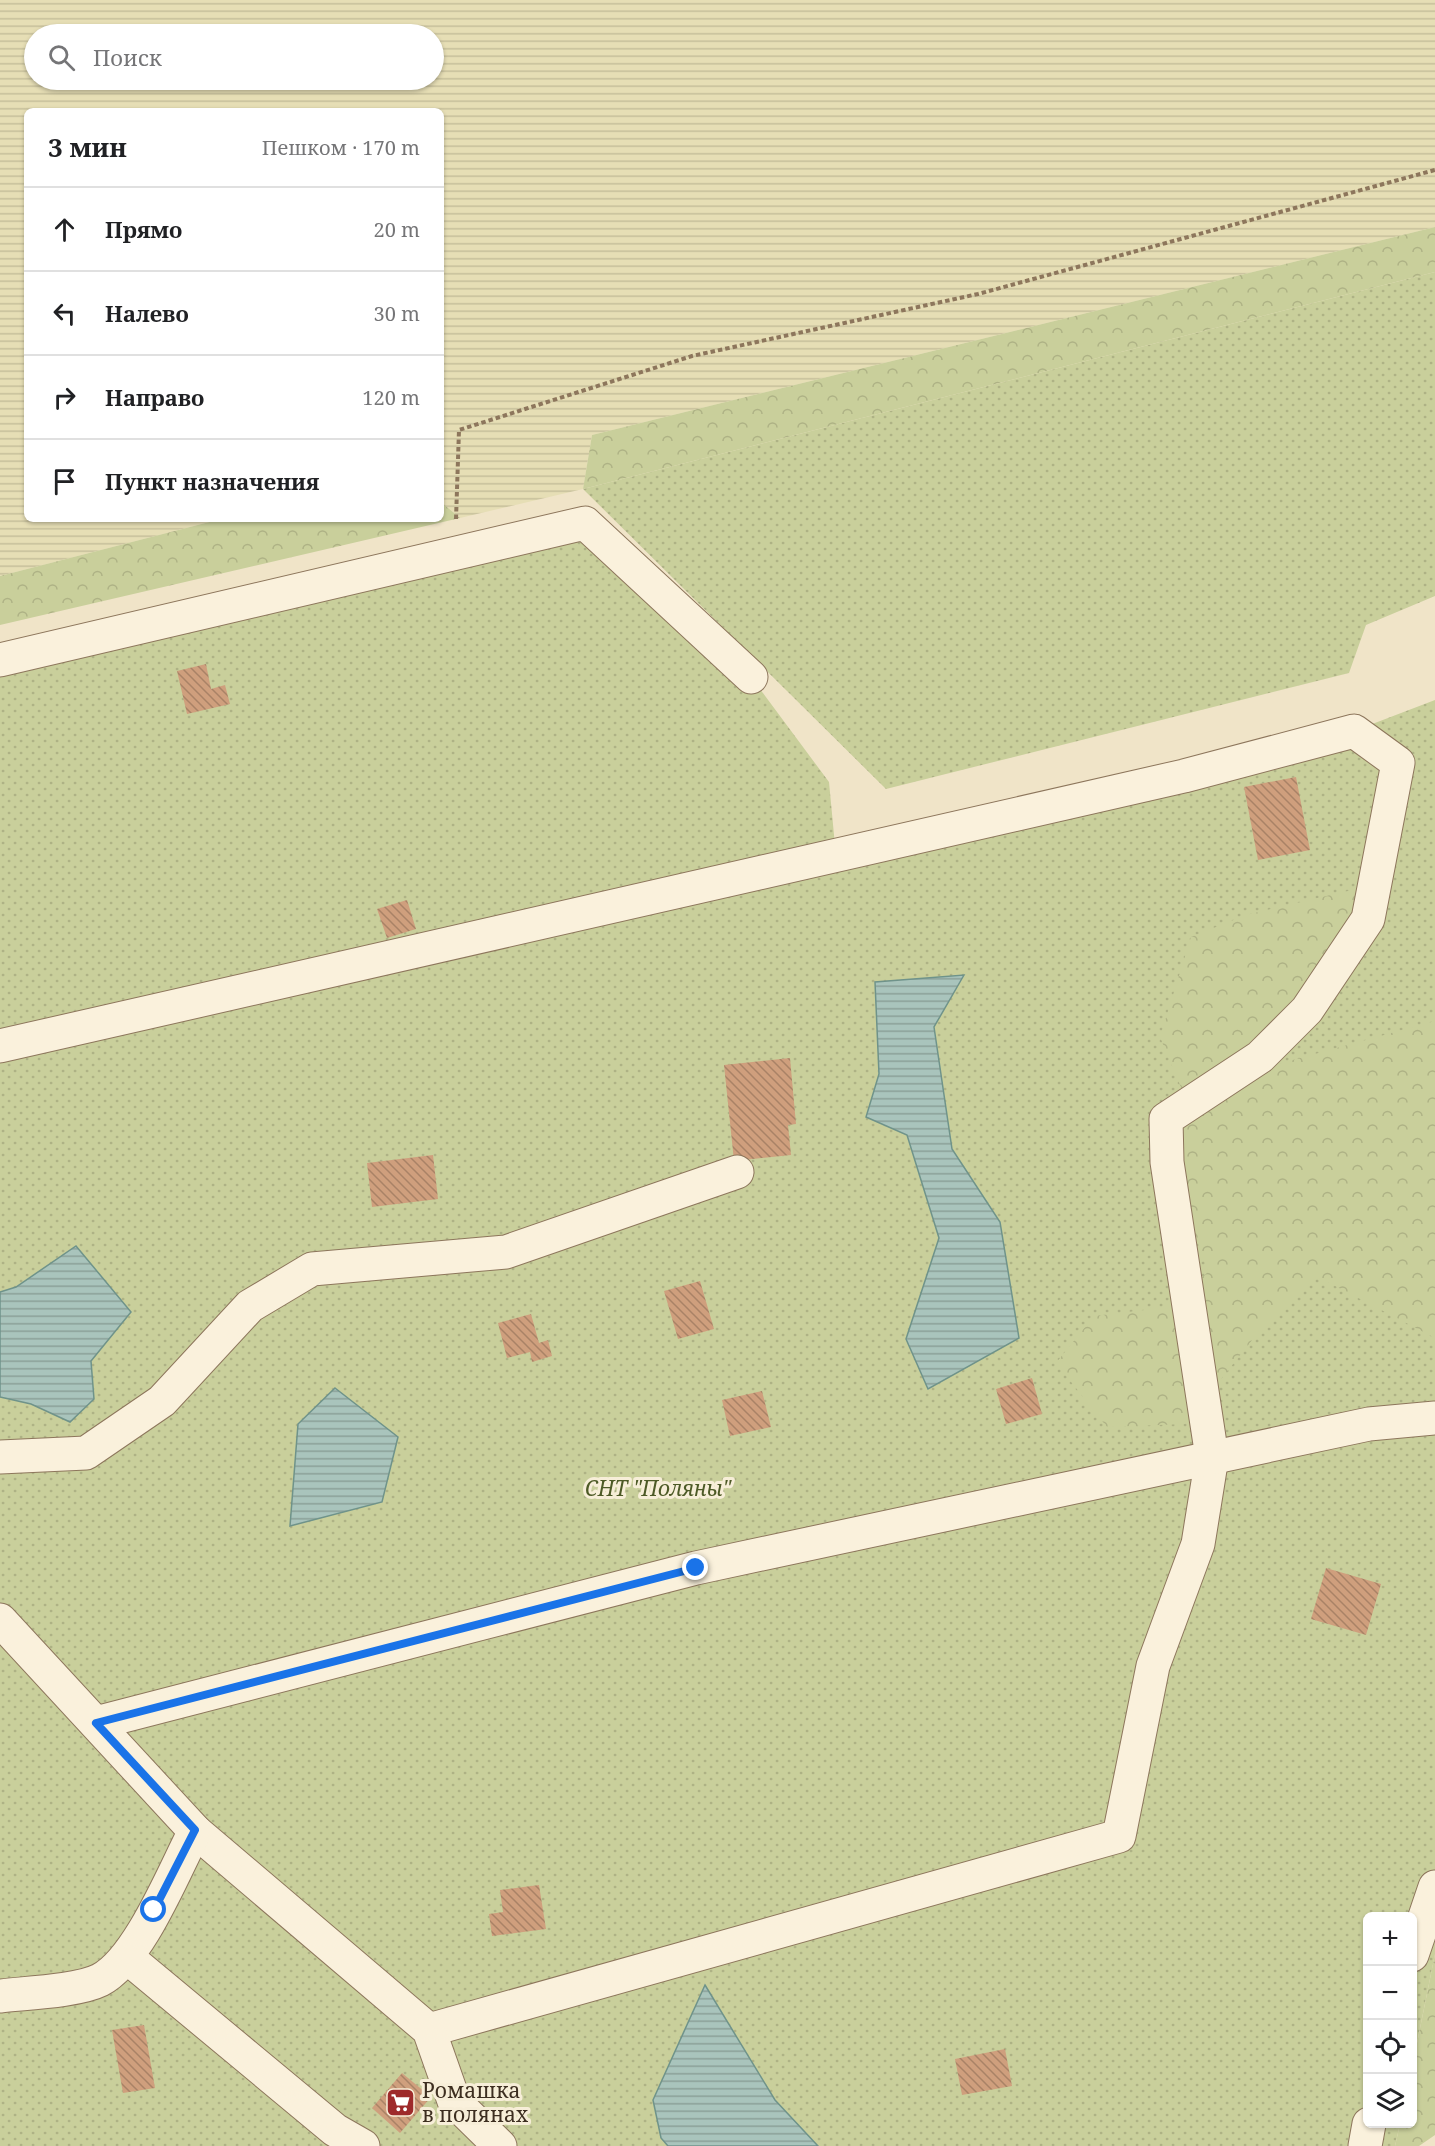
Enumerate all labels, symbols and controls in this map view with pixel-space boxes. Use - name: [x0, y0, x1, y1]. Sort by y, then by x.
- search box: [24, 24, 444, 90]
- icon: search: [45, 41, 78, 74]
- text: Поиск: [93, 42, 162, 72]
- text: 3 мин: [48, 129, 127, 165]
- text: Пешком · 170 m: [262, 134, 420, 161]
- icon: ahead: [48, 213, 81, 246]
- text: Прямо: [105, 214, 182, 244]
- text: 20 m: [374, 216, 420, 243]
- icon: left: [48, 297, 81, 330]
- text: Налево: [105, 298, 189, 328]
- text: 30 m: [374, 300, 420, 327]
- icon: right: [48, 381, 81, 414]
- text: Направо: [105, 382, 204, 412]
- text: 120 m: [362, 384, 420, 411]
- icon: arrive: [48, 465, 81, 498]
- text: Пункт назначения: [105, 466, 319, 496]
- park label: СНТ "Поляны": [585, 1474, 733, 1502]
- route end: [682, 1554, 708, 1580]
- route start: [140, 1896, 166, 1922]
- map controls: [1363, 1912, 1417, 2128]
- button: +: [1363, 1912, 1417, 1966]
- button: −: [1363, 1966, 1417, 2020]
- button: locate: [1363, 2020, 1417, 2074]
- button: layers: [1363, 2074, 1417, 2128]
- place label: Ромашка в полянах: [422, 2076, 529, 2128]
- supermarket icon: Ромашка в полянах: [385, 2087, 417, 2119]

